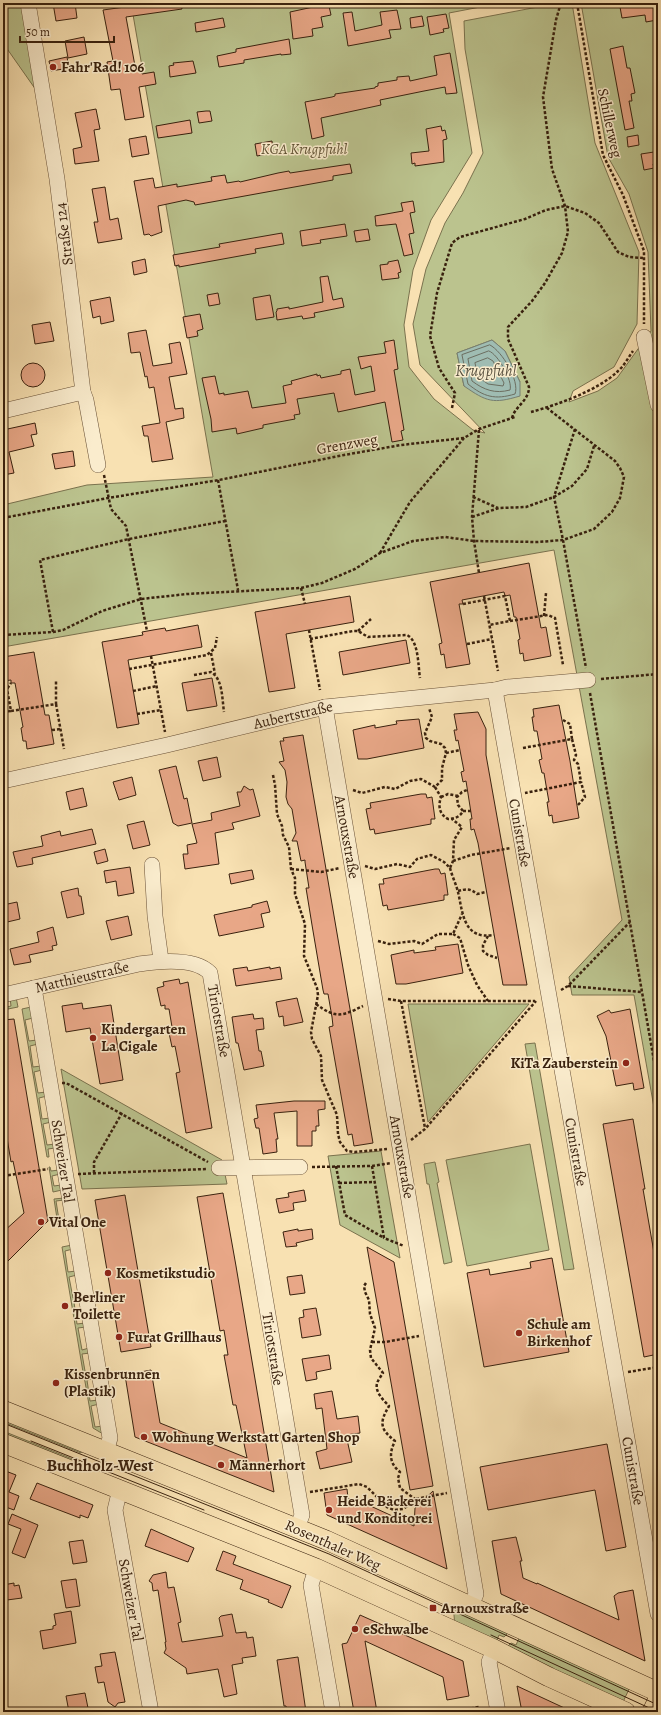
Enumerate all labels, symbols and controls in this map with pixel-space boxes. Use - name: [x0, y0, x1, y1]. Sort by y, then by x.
- scale bar: [20, 18, 114, 44]
- text: 50 m: [26, 24, 50, 40]
- place label: Fahr'Rad! 106: [61, 57, 144, 77]
- marker: Fahr'Rad! 106: [48, 62, 58, 72]
- street label: Schillerweg: [593, 86, 627, 160]
- park label: KGA Krugpfuhl: [261, 139, 348, 159]
- street label: Straße 124: [50, 201, 78, 267]
- water label: Krugpfuhl: [455, 360, 517, 382]
- street label: Grenzweg: [315, 429, 380, 459]
- street label: Aubertstraße: [250, 696, 335, 734]
- street label: Arnouxstraße: [330, 793, 364, 881]
- street label: Cunistraße: [504, 797, 536, 869]
- street label: Matthieustraße: [33, 956, 131, 998]
- street label: Tiriotstraße: [203, 983, 235, 1059]
- place label: Kindergarten La Cigale: [101, 1019, 187, 1056]
- marker: Kindergarten La Cigale: [88, 1033, 98, 1043]
- place label: KiTa Zauberstein: [511, 1053, 619, 1073]
- marker: KiTa Zauberstein: [621, 1058, 631, 1068]
- street label: Arnouxstraße: [385, 1113, 419, 1201]
- street label: Cunistraße: [560, 1116, 592, 1188]
- street label: Schweizer Tal: [47, 1118, 79, 1204]
- place label: Vital One: [48, 1212, 106, 1232]
- marker: Vital One: [36, 1217, 46, 1227]
- place label: Kosmetikstudio: [116, 1263, 216, 1283]
- marker: Kosmetikstudio: [103, 1268, 113, 1278]
- place label: Berliner Toilette: [73, 1287, 125, 1324]
- marker: Berliner Toilette: [60, 1301, 70, 1311]
- street label: Tiriotstraße: [257, 1311, 289, 1387]
- place label: Schule am Birkenhof: [527, 1314, 592, 1351]
- place label: Furat Grillhaus: [127, 1327, 222, 1347]
- marker: Schule am Birkenhof: [514, 1328, 524, 1338]
- marker: Furat Grillhaus: [114, 1332, 124, 1342]
- place label: Kissenbrunnen (Plastik): [64, 1364, 161, 1401]
- marker: Kissenbrunnen (Plastik): [51, 1378, 61, 1388]
- place label: Wohnung Werkstatt Garten Shop: [151, 1427, 360, 1447]
- marker: Wohnung Werkstatt Garten Shop: [139, 1432, 149, 1442]
- street label: Cunistraße: [617, 1435, 649, 1507]
- district label: Buchholz-West: [46, 1454, 154, 1477]
- place label: Männerhort: [229, 1455, 306, 1475]
- marker: Männerhort: [216, 1460, 226, 1470]
- place label: Heide Bäckerei und Konditorei: [337, 1491, 433, 1528]
- marker: Heide Bäckerei und Konditorei: [324, 1505, 334, 1515]
- street label: Rosenthaler Weg: [282, 1515, 385, 1575]
- street label: Schweizer Tal: [114, 1557, 148, 1643]
- place label: Arnouxstraße: [440, 1598, 529, 1618]
- marker: Arnouxstraße: [428, 1603, 438, 1613]
- place label: eSchwalbe: [363, 1619, 429, 1639]
- marker: eSchwalbe: [350, 1624, 360, 1634]

